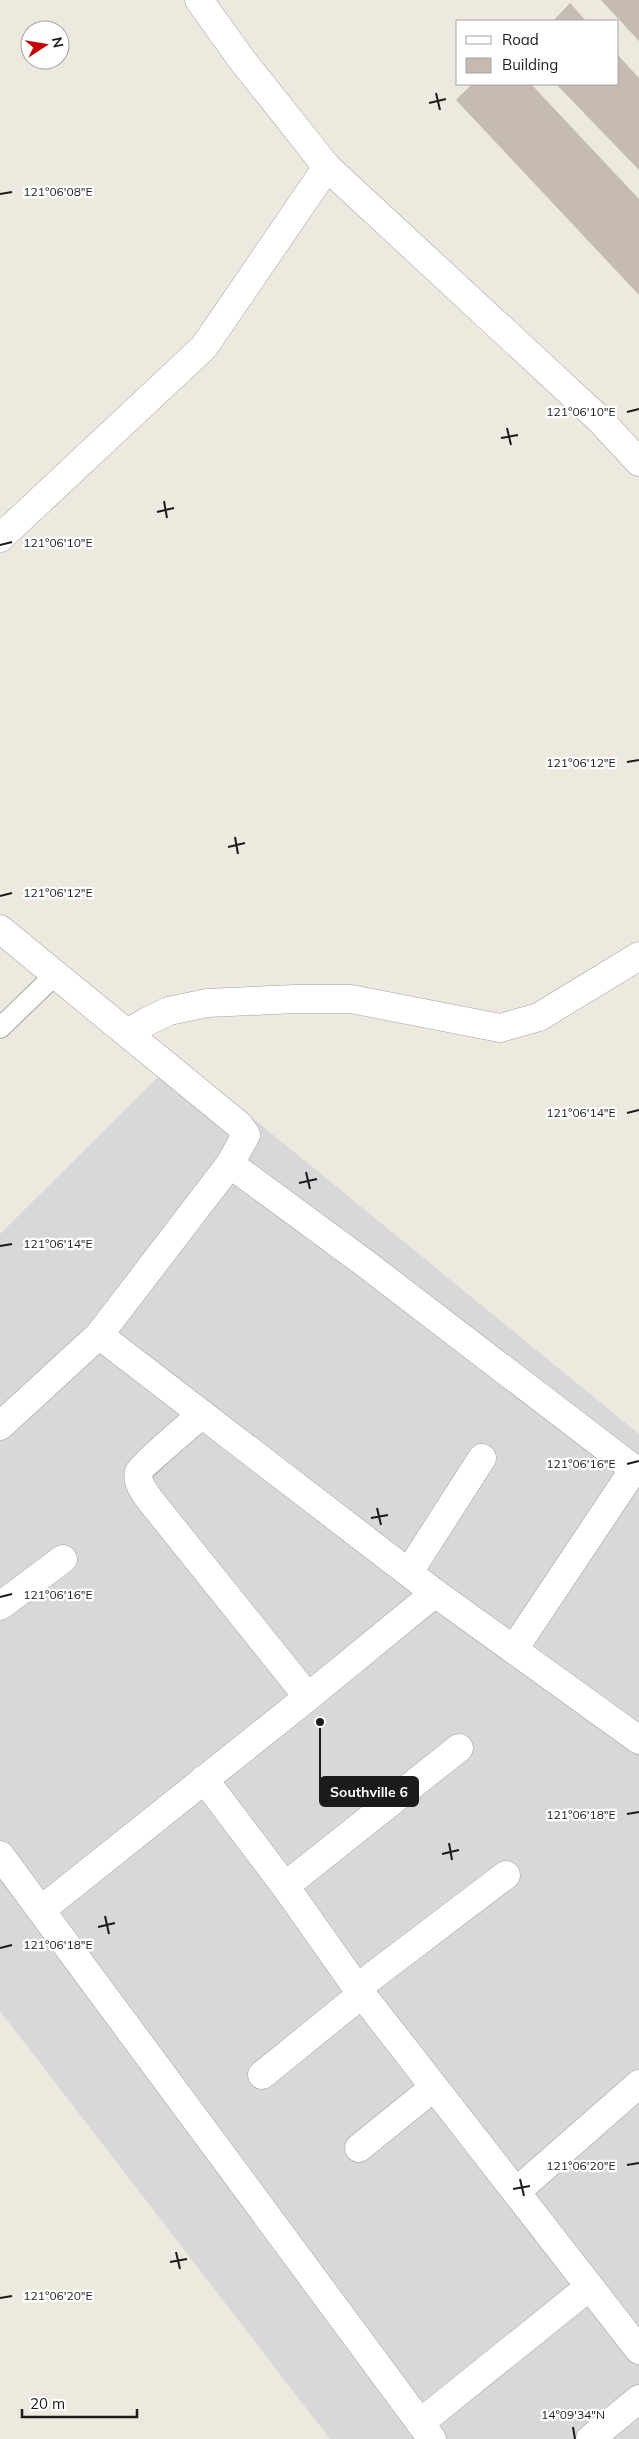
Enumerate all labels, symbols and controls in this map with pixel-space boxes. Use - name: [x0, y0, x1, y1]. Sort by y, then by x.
- north arrow: [20, 20, 70, 70]
- legend: [456, 20, 619, 85]
- text: Road: [502, 30, 539, 49]
- text: N: [48, 35, 68, 49]
- text: Building: [502, 55, 558, 74]
- text: 121°06'08"E: [23, 184, 93, 199]
- text: 121°06'10"E: [546, 404, 616, 419]
- text: 121°06'10"E: [23, 535, 93, 550]
- text: 121°06'12"E: [546, 755, 616, 770]
- text: 121°06'12"E: [23, 885, 93, 900]
- text: 121°06'14"E: [546, 1105, 616, 1120]
- text: 121°06'14"E: [23, 1236, 93, 1251]
- text: 121°06'16"E: [546, 1456, 616, 1471]
- text: 121°06'16"E: [23, 1587, 93, 1602]
- callout: Southville 6: [320, 1777, 418, 1806]
- text: Southville 6: [330, 1783, 408, 1801]
- text: 121°06'18"E: [546, 1807, 616, 1822]
- text: 121°06'18"E: [23, 1937, 93, 1952]
- text: 121°06'20"E: [546, 2158, 616, 2173]
- text: 121°06'20"E: [23, 2288, 93, 2303]
- scale bar: [22, 2386, 138, 2418]
- text: 20 m: [30, 2394, 65, 2413]
- text: 14°09'34"N: [541, 2407, 605, 2422]

